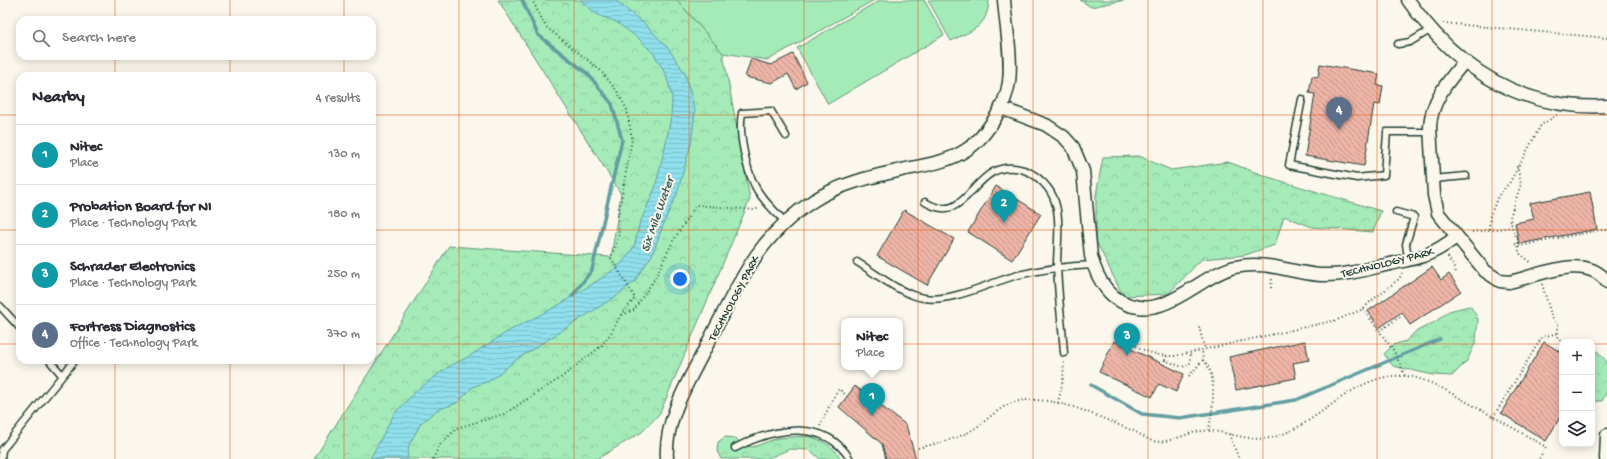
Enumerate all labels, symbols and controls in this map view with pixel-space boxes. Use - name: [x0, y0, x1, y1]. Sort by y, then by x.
- search box: [16, 16, 376, 60]
- icon: search: [30, 27, 52, 49]
- text: Search here: [62, 29, 136, 47]
- text: Nearby: [32, 88, 85, 108]
- text: 4 results: [316, 91, 360, 106]
- pin: 4: [1326, 97, 1352, 130]
- text: Nitec: [70, 138, 102, 156]
- text: 1: [42, 147, 48, 162]
- text: 130 m: [328, 147, 360, 162]
- text: Place: [70, 156, 98, 171]
- water label: Six Mile Water: [639, 173, 679, 254]
- pin: 2: [991, 190, 1017, 223]
- text: Probation Board for NI: [70, 198, 212, 216]
- text: 2: [42, 207, 48, 222]
- text: 180 m: [328, 207, 360, 222]
- text: Place · Technology Park: [70, 216, 196, 231]
- street label: TECHNOLOGY PARK: [1339, 245, 1436, 282]
- street label: TECHNOLOGY PARK: [706, 253, 764, 345]
- text: Schrader Electronics: [70, 258, 195, 276]
- text: 3: [42, 267, 48, 282]
- text: 250 m: [327, 267, 360, 282]
- your location: [670, 269, 690, 289]
- text: Place · Technology Park: [70, 276, 196, 291]
- text: Fortress Diagnostics: [70, 318, 195, 336]
- popup: [841, 318, 903, 370]
- pin: 3: [1114, 323, 1140, 356]
- text: 4: [42, 327, 48, 342]
- text: 370 m: [327, 327, 360, 342]
- text: Nitec: [856, 328, 888, 346]
- text: Office · Technology Park: [70, 336, 197, 351]
- map controls: [1559, 339, 1595, 447]
- button: +: [1559, 339, 1595, 375]
- text: Place: [856, 346, 884, 361]
- button: −: [1559, 375, 1595, 411]
- pin: 1: [859, 383, 885, 416]
- button: layers: [1559, 411, 1595, 447]

